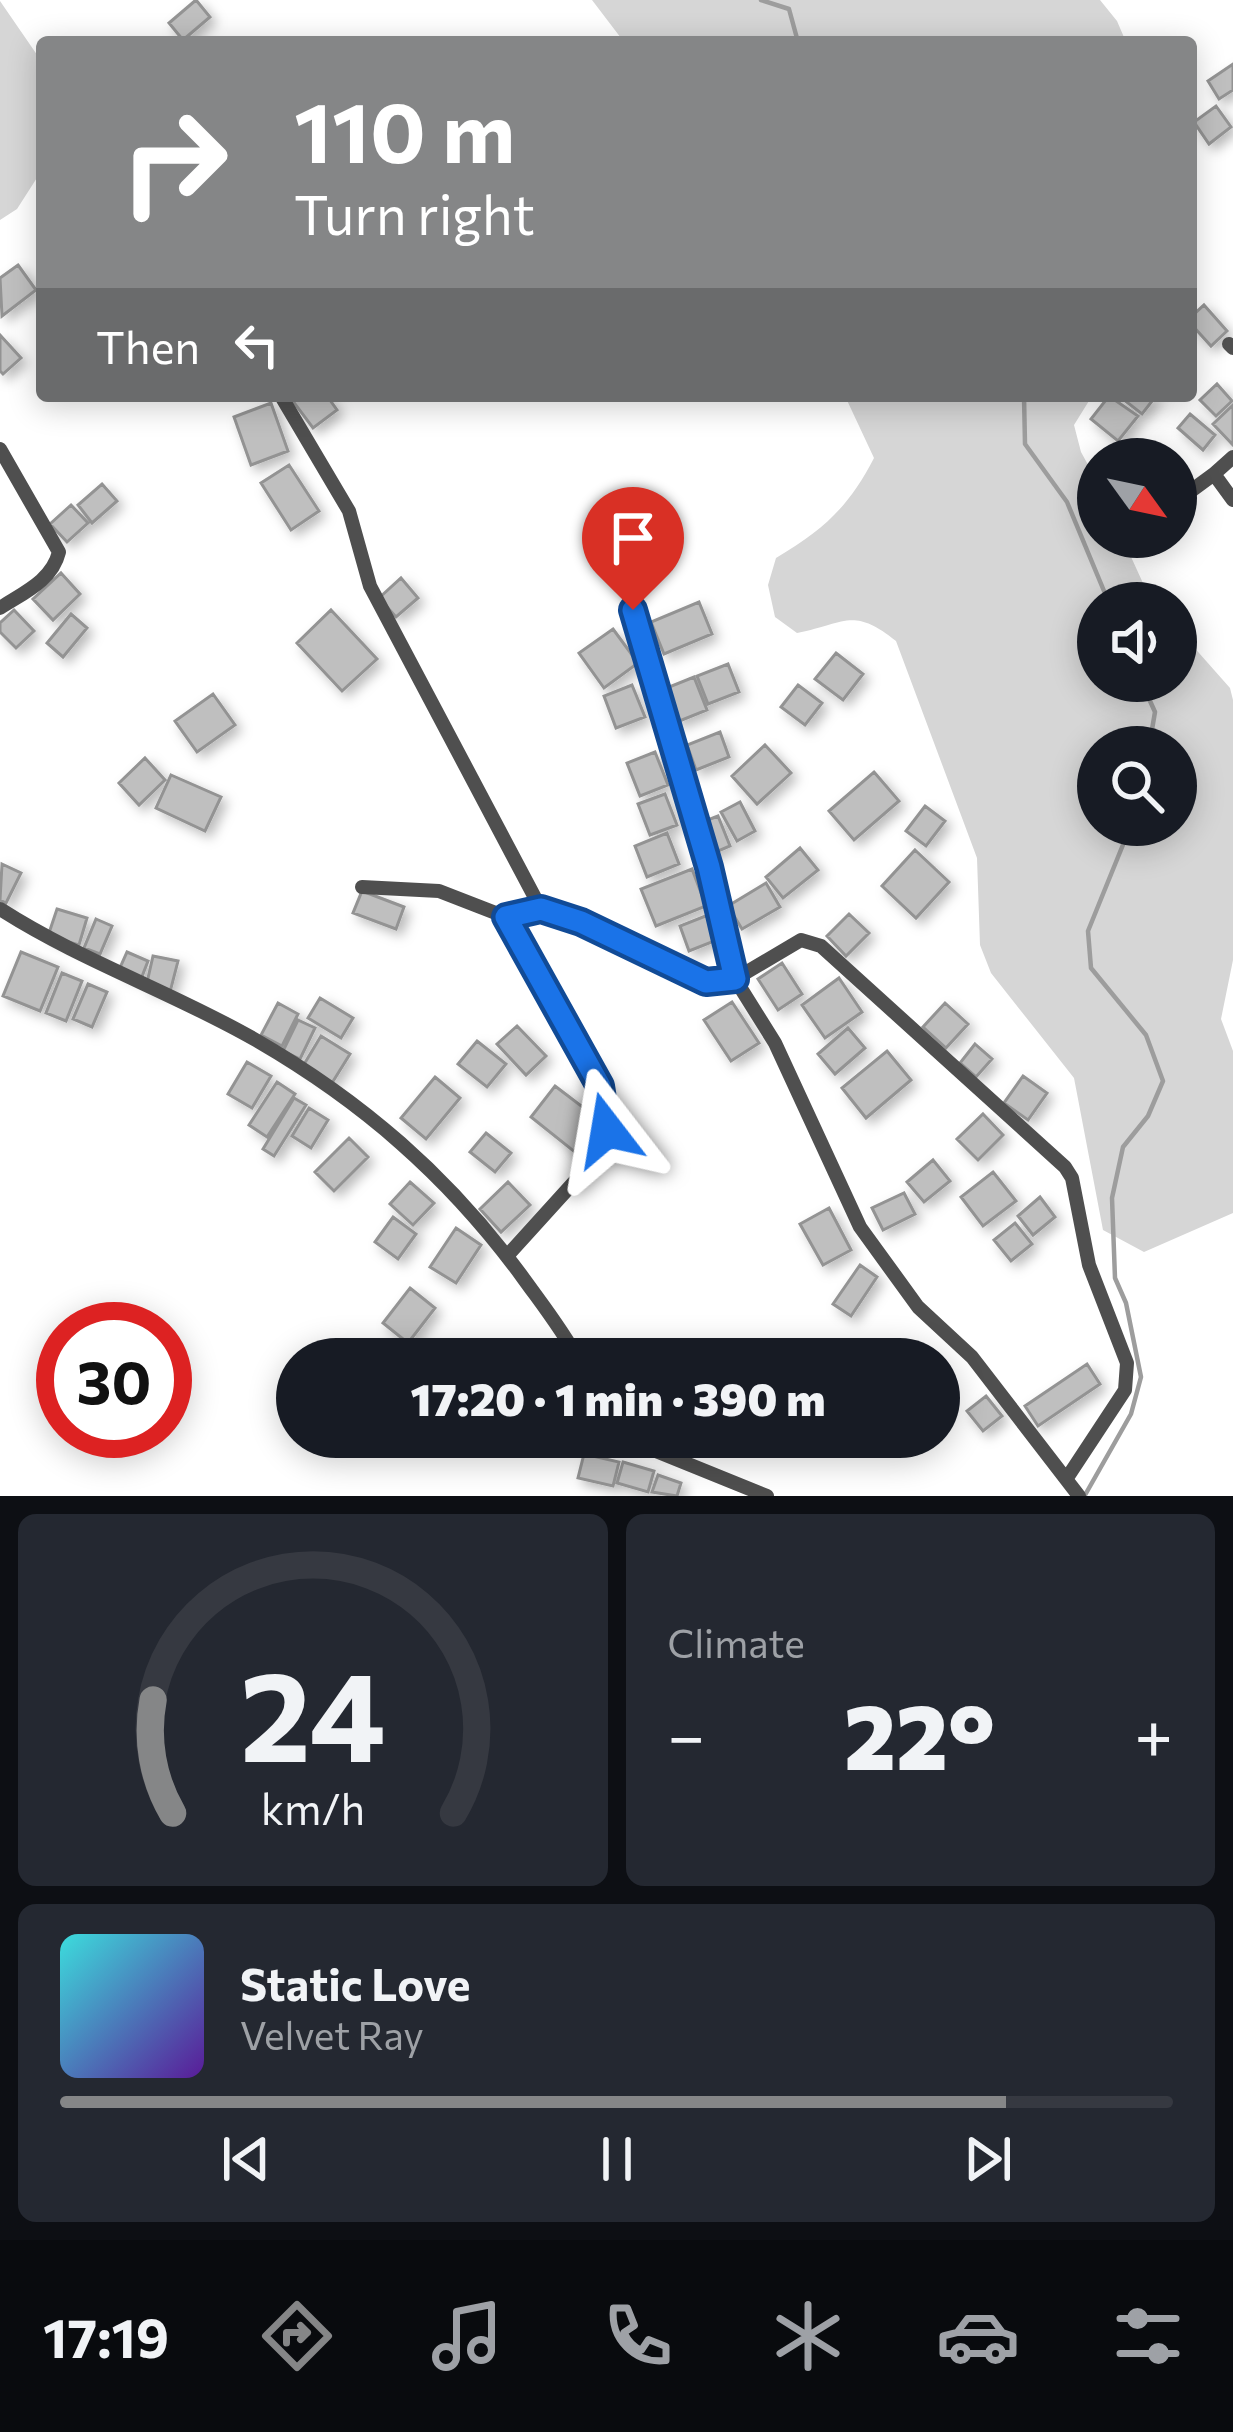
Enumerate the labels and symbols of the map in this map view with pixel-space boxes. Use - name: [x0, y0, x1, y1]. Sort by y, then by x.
- north arrow: [1077, 438, 1197, 558]
- pin: [582, 487, 684, 610]
- position arrow: [544, 1067, 670, 1193]
- speed limit sign: 30: [36, 1302, 192, 1458]

